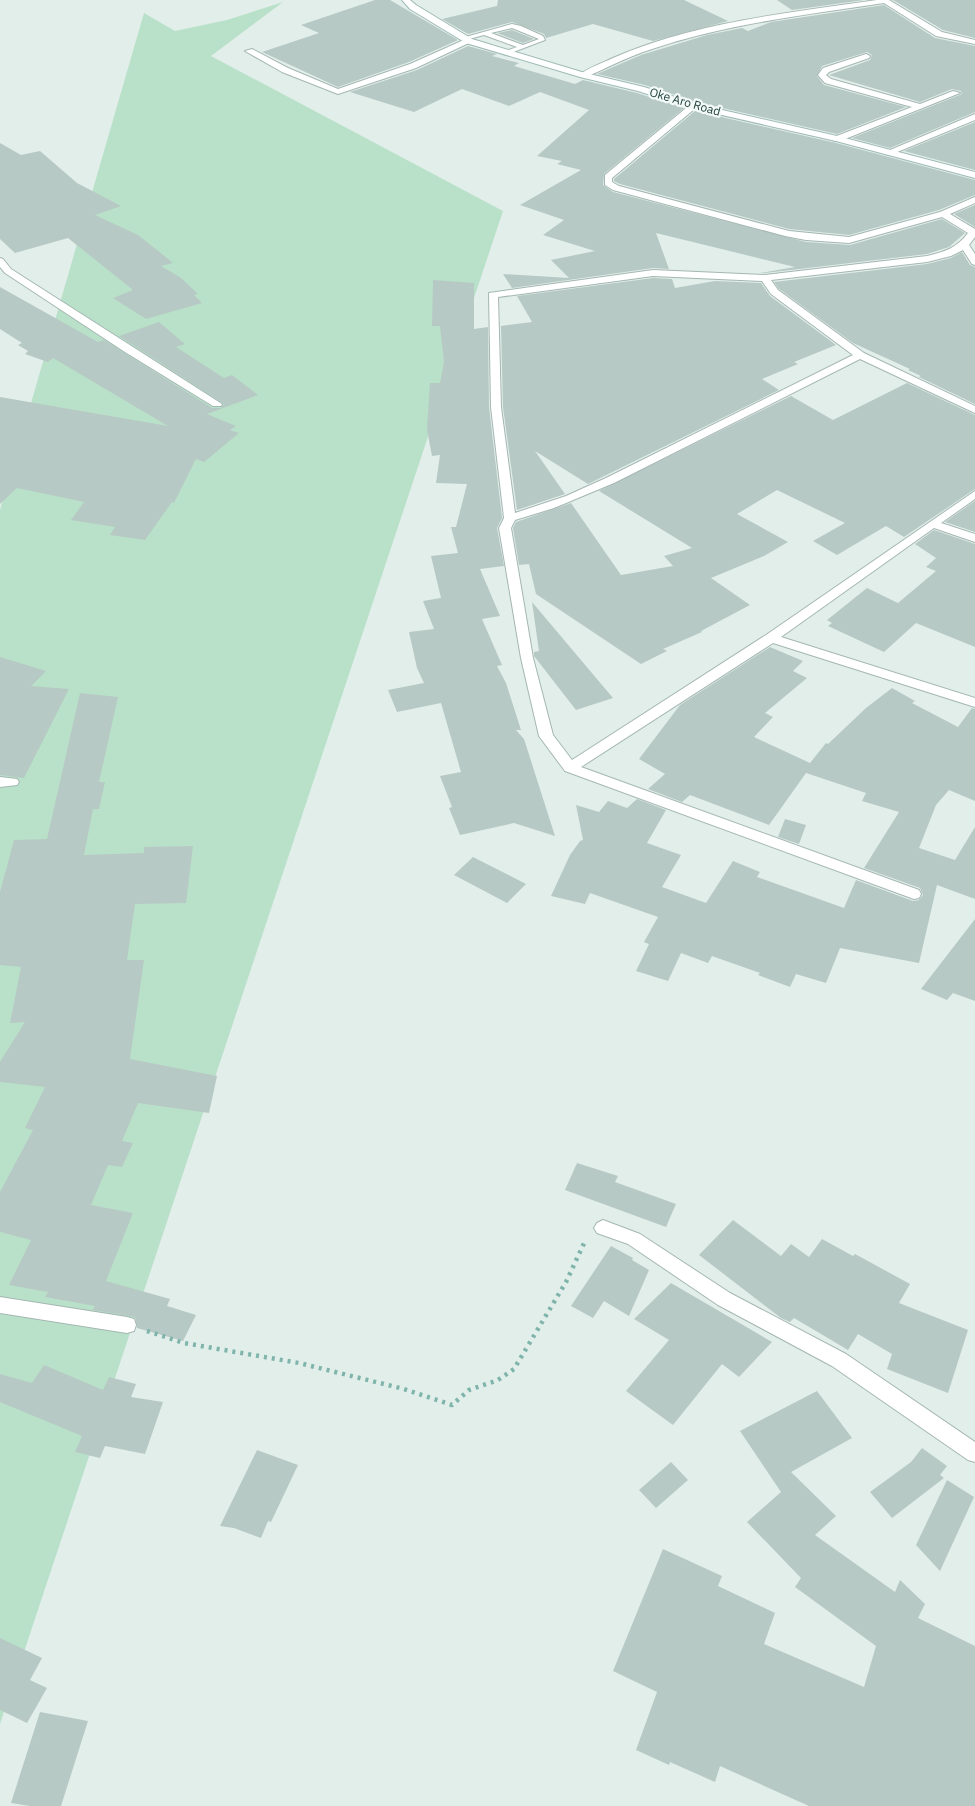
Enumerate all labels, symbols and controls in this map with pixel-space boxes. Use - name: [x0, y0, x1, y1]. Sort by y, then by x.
- street label: Oke Aro Road: [648, 84, 722, 119]

